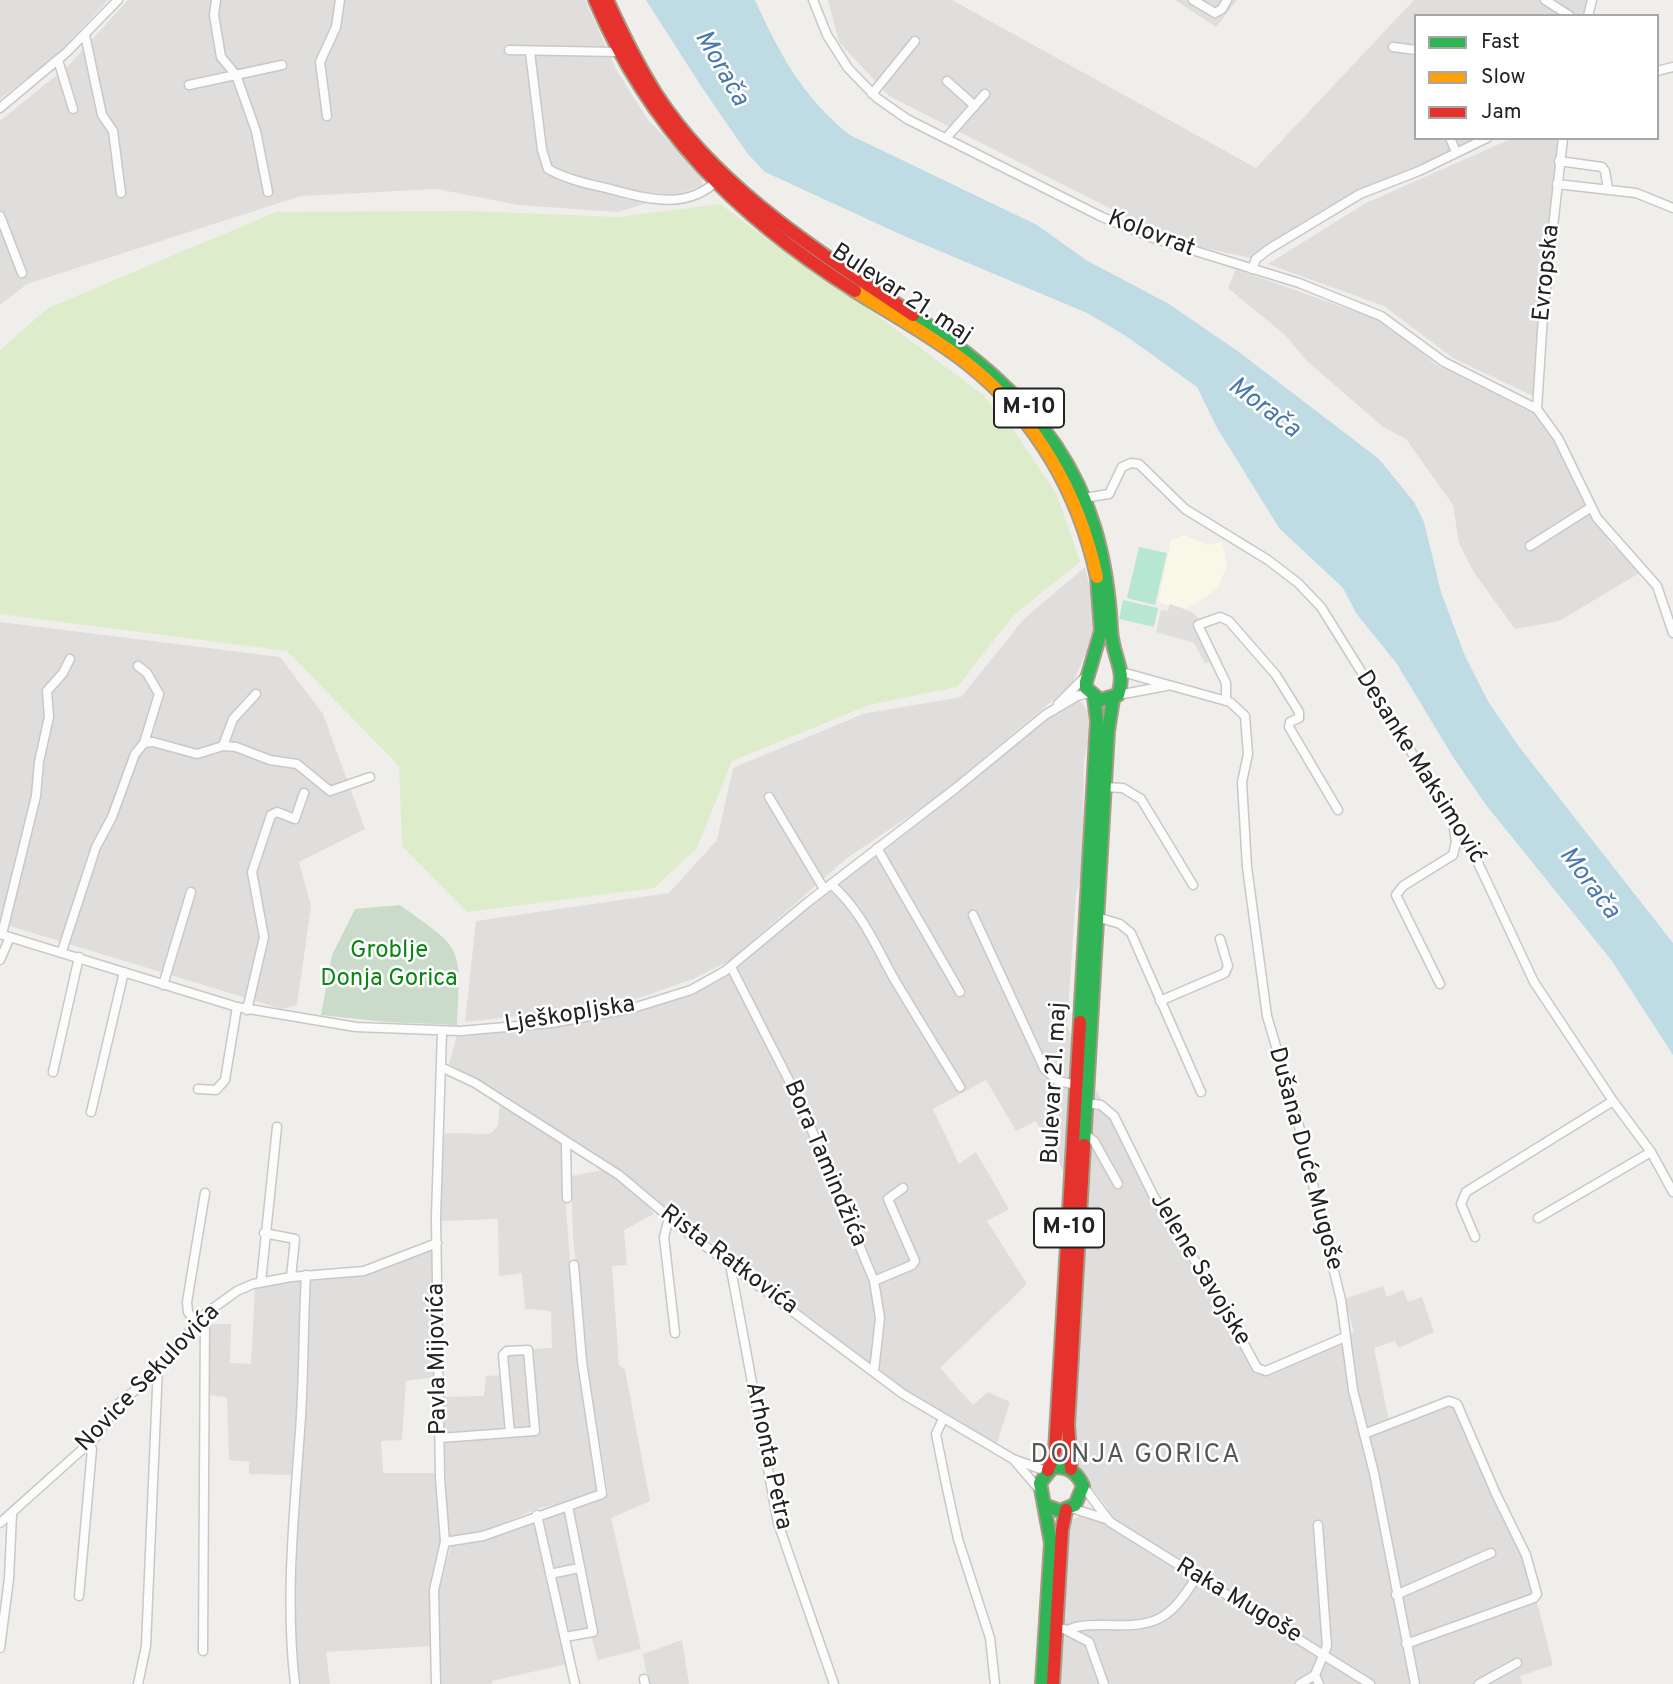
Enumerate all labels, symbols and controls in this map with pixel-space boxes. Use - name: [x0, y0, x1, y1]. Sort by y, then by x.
- legend: [1414, 14, 1659, 140]
- water label: Morača: [686, 25, 754, 113]
- text: Fast: [1481, 29, 1520, 56]
- text: Slow: [1481, 64, 1526, 91]
- text: Jam: [1481, 99, 1522, 126]
- street label: Kolovrat: [1103, 205, 1199, 265]
- street label: Evropska: [1529, 223, 1567, 323]
- street label: Bulevar 21. maj: [825, 239, 977, 351]
- water label: Morača: [1221, 372, 1305, 446]
- road number: M-10: [994, 388, 1064, 428]
- street label: Desanke Maksimović: [1348, 666, 1490, 870]
- water label: Morača: [1551, 842, 1625, 926]
- park label: Groblje Donja Gorica: [320, 938, 458, 994]
- street label: Lješkopljska: [503, 991, 637, 1041]
- street label: Bulevar 21. maj: [1037, 1001, 1075, 1165]
- street label: Dušana Duće Mugoše: [1260, 1044, 1348, 1274]
- street label: Bora Tamindžića: [776, 1076, 872, 1252]
- street label: Jelene Savojske: [1142, 1189, 1256, 1351]
- street label: Rista Ratkovića: [654, 1200, 802, 1322]
- road number: M-10: [1034, 1208, 1104, 1247]
- street label: Pavla Mijovića: [423, 1283, 455, 1435]
- street label: Novice Sekulovića: [71, 1299, 227, 1459]
- street label: Arhonta Petra: [737, 1379, 797, 1533]
- district label: DONJA GORICA: [1032, 1441, 1240, 1473]
- street label: Raka Mugoše: [1170, 1553, 1306, 1651]

